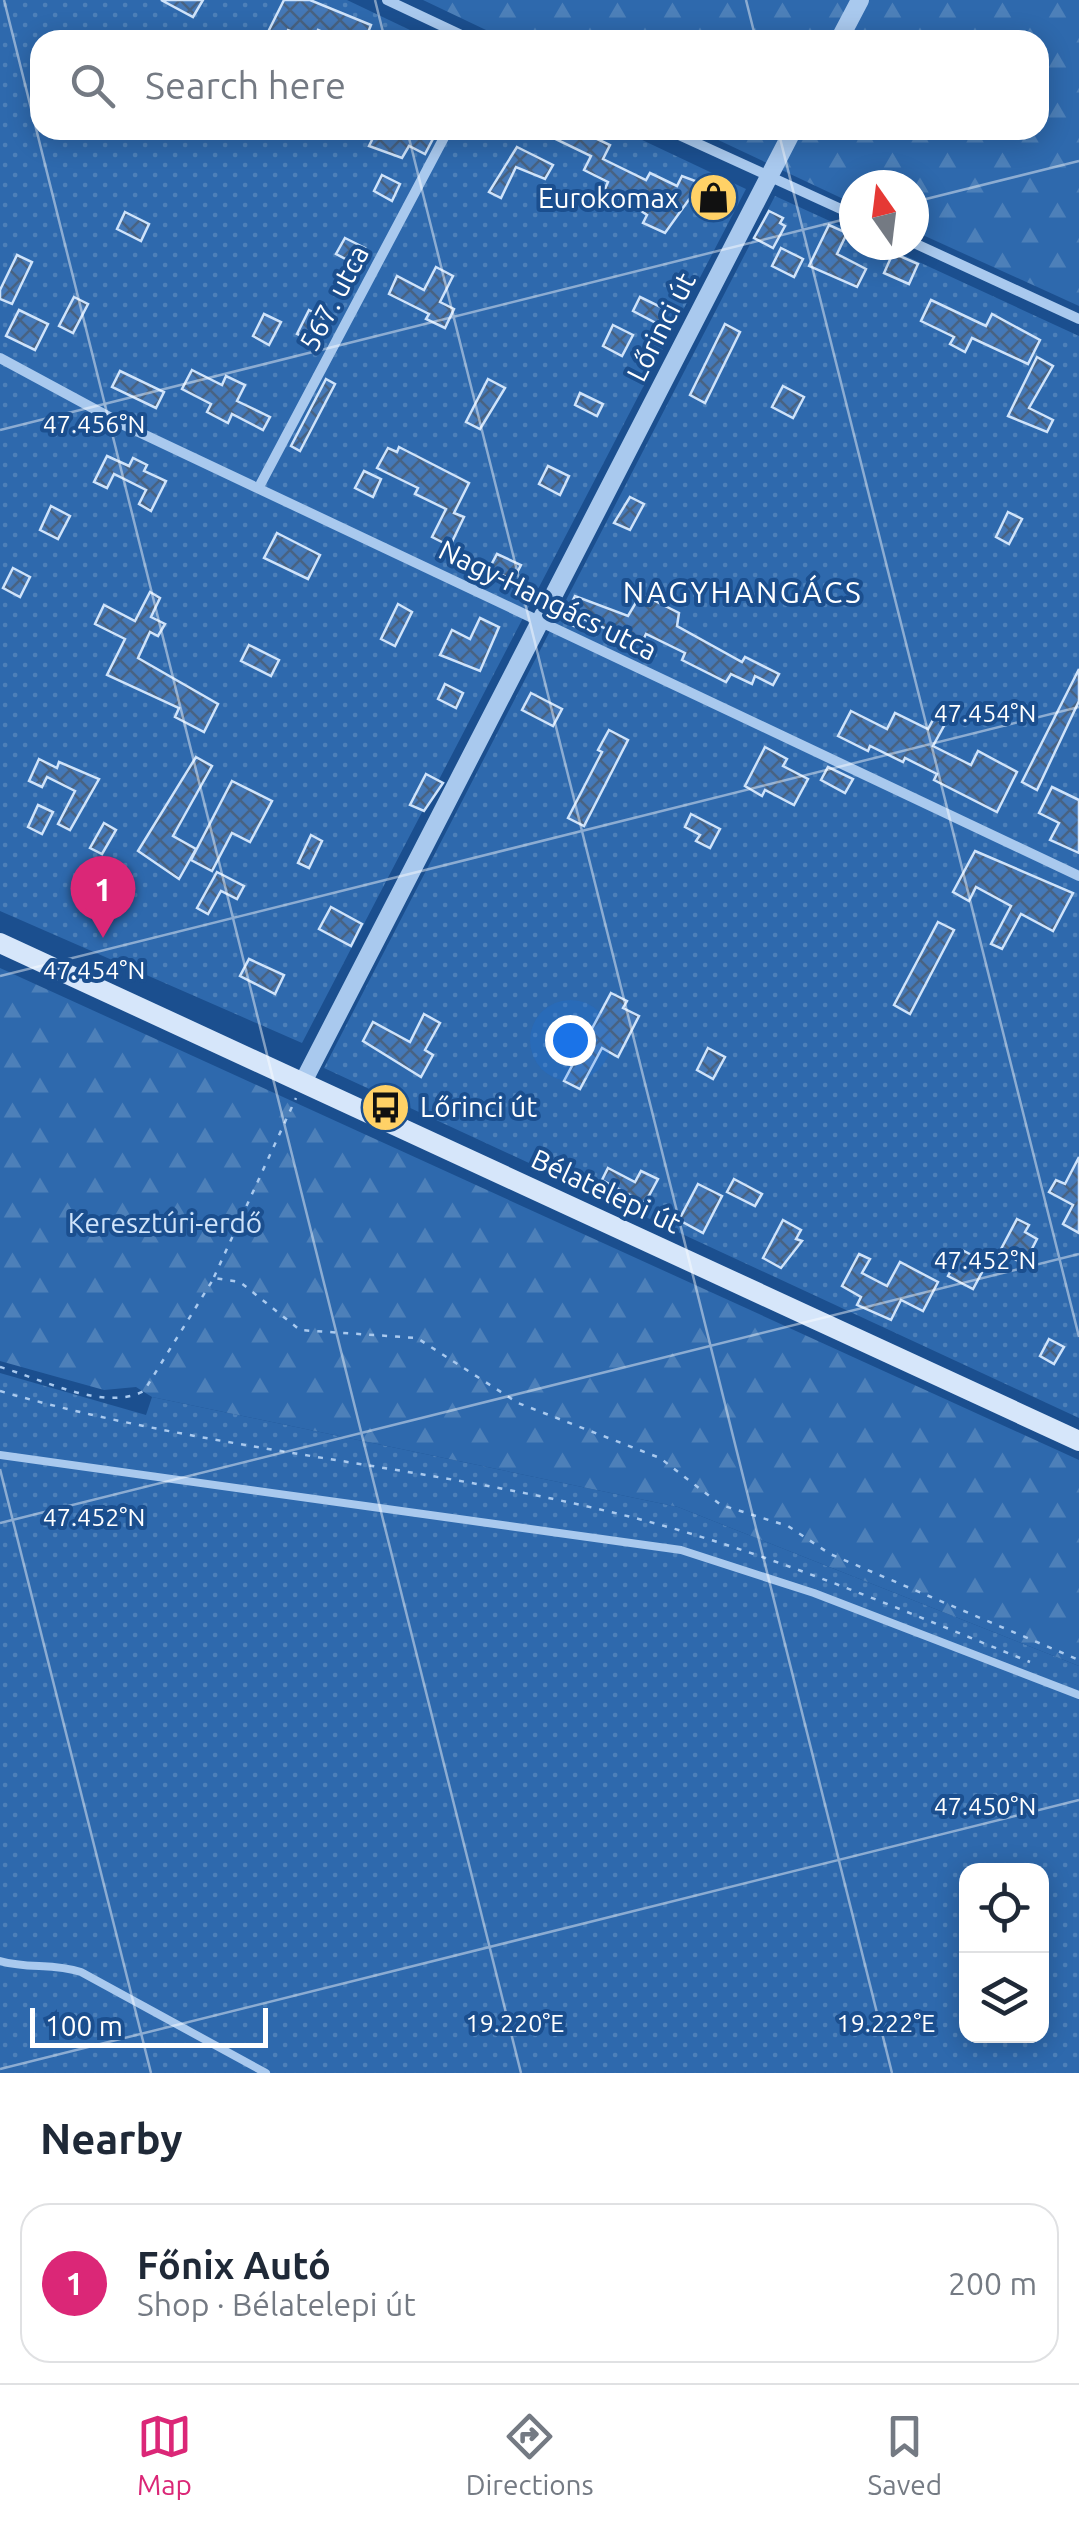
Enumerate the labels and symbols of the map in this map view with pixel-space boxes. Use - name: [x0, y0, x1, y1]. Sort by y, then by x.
- north arrow: [839, 170, 929, 260]
- shop icon: Eurokomax: [688, 172, 740, 224]
- place label: Eurokomax: [538, 182, 679, 213]
- street label: 567. utca: [293, 240, 374, 356]
- street label: Lőrinci út: [620, 267, 701, 386]
- text: 47.456°N: [43, 410, 145, 438]
- street label: Nagy-Hangács utca: [434, 533, 662, 666]
- district label: NAGYHANGÁCS: [623, 574, 863, 609]
- text: 47.454°N: [934, 699, 1036, 727]
- pin: 1: [70, 856, 136, 938]
- text: 47.454°N: [43, 956, 145, 984]
- your location: [545, 1015, 596, 1066]
- bus stop icon: Lőrinci út: [359, 1081, 411, 1133]
- place label: Lőrinci út: [420, 1091, 537, 1122]
- street label: Bélatelepi út: [527, 1143, 686, 1239]
- park label: Keresztúri-erdő: [68, 1207, 262, 1238]
- text: 47.452°N: [934, 1246, 1036, 1274]
- text: 47.452°N: [43, 1503, 145, 1531]
- text: 47.450°N: [934, 1792, 1036, 1820]
- scale bar: [30, 2003, 268, 2048]
- text: 19.220°E: [466, 2009, 564, 2037]
- text: 19.222°E: [837, 2009, 935, 2037]

